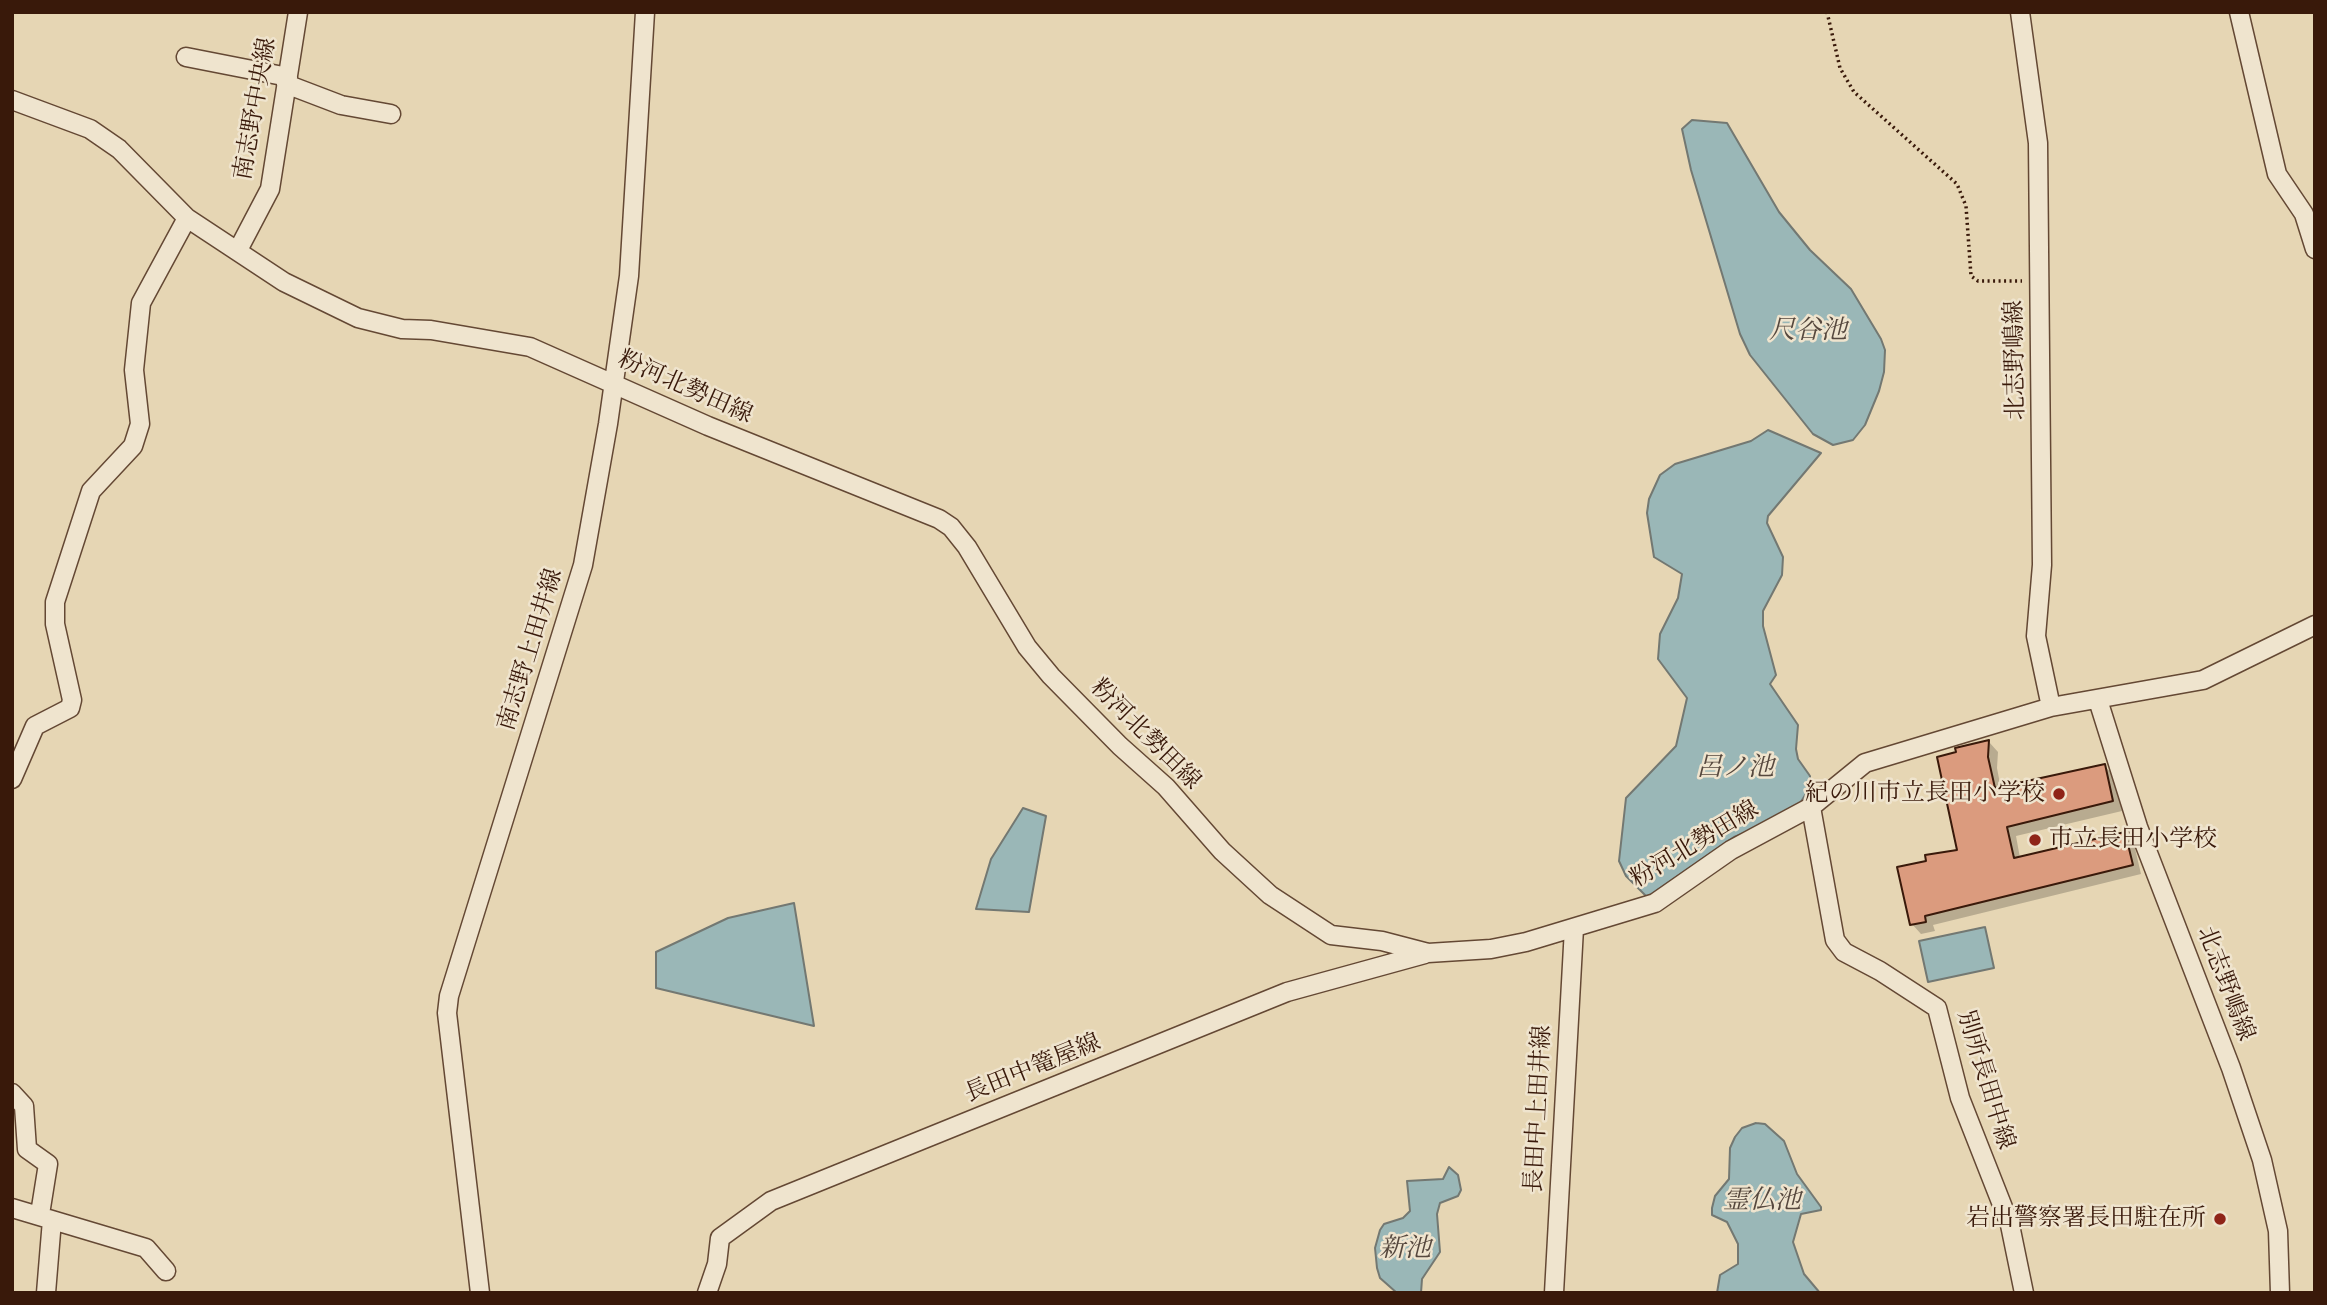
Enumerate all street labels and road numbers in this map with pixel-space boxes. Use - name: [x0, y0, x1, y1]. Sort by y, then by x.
- street label: 南志野中央線: [229, 36, 283, 182]
- street label: 北志野嶋線: [2001, 300, 2031, 420]
- street label: 粉河北勢田線: [613, 346, 757, 430]
- street label: 南志野上田井線: [493, 565, 569, 735]
- street label: 粉河北勢田線: [1084, 674, 1206, 796]
- street label: 粉河北勢田線: [1626, 796, 1764, 894]
- street label: 北志野嶋線: [2190, 923, 2260, 1045]
- street label: 別所長田中線: [1950, 1007, 2020, 1153]
- street label: 長田中上田井線: [1520, 1024, 1558, 1194]
- street label: 長田中篭屋線: [961, 1029, 1105, 1109]

